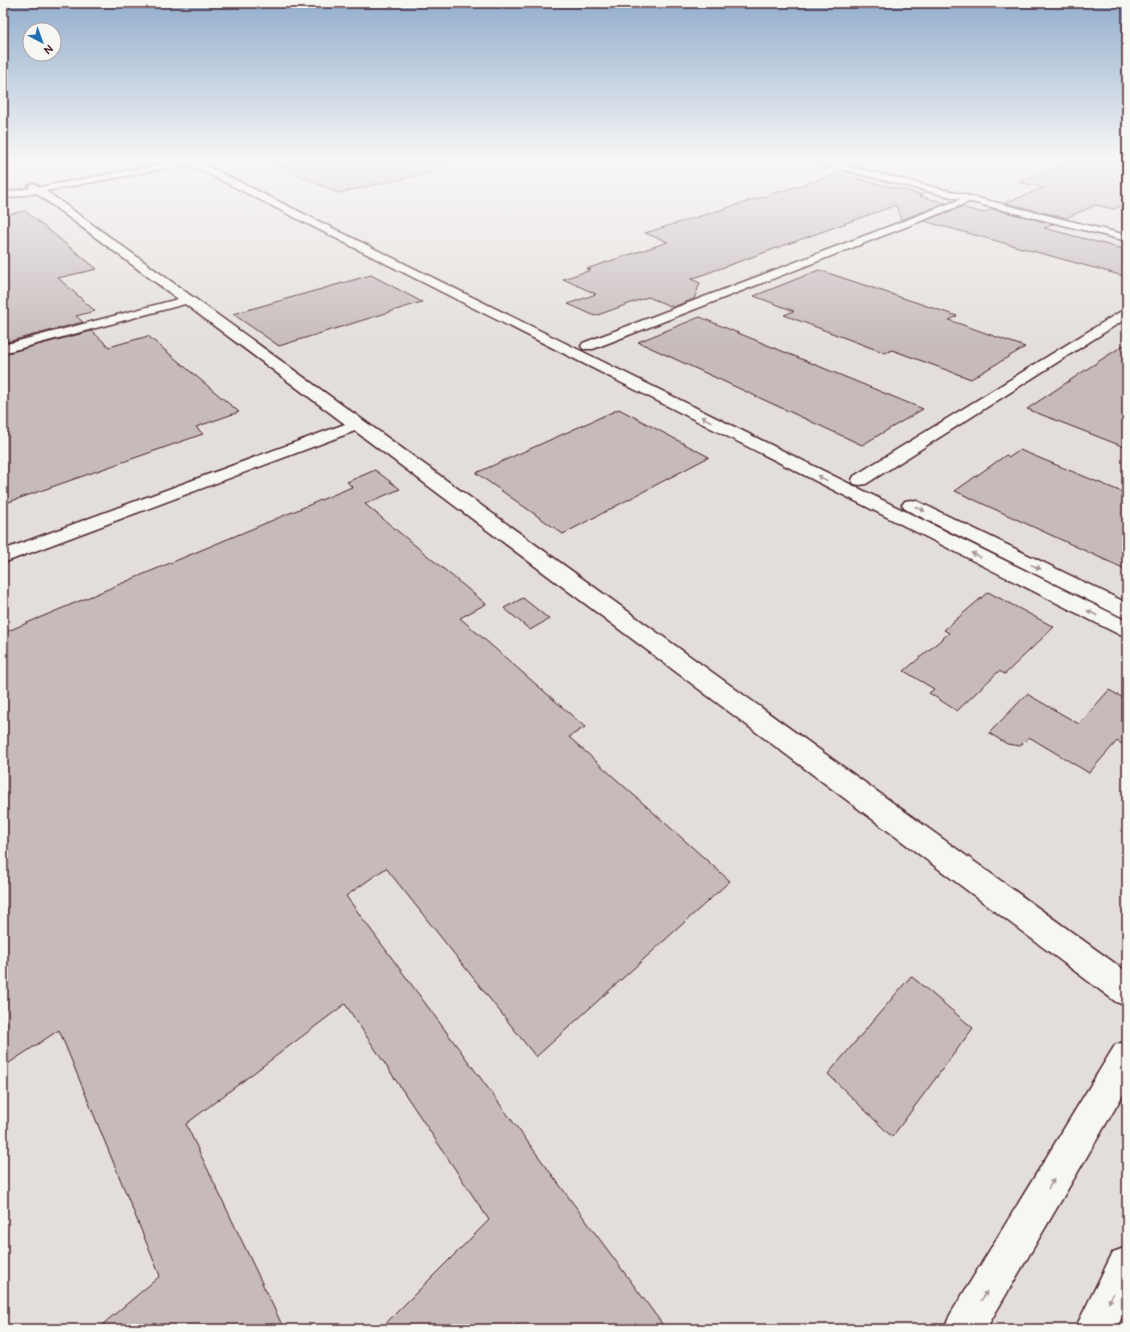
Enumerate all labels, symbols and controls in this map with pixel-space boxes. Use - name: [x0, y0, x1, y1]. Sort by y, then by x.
- north arrow: [22, 22, 62, 62]
- text: N: [41, 42, 56, 57]
- one-way arrow: [700, 416, 712, 422]
- one-way arrow: [816, 474, 828, 481]
- one-way arrow: [914, 506, 925, 512]
- one-way arrow: [970, 551, 982, 558]
- one-way arrow: [1031, 564, 1042, 570]
- one-way arrow: [1086, 610, 1098, 616]
- one-way arrow: [1048, 1178, 1055, 1190]
- one-way arrow: [981, 1290, 988, 1302]
- one-way arrow: [1108, 1292, 1114, 1303]

